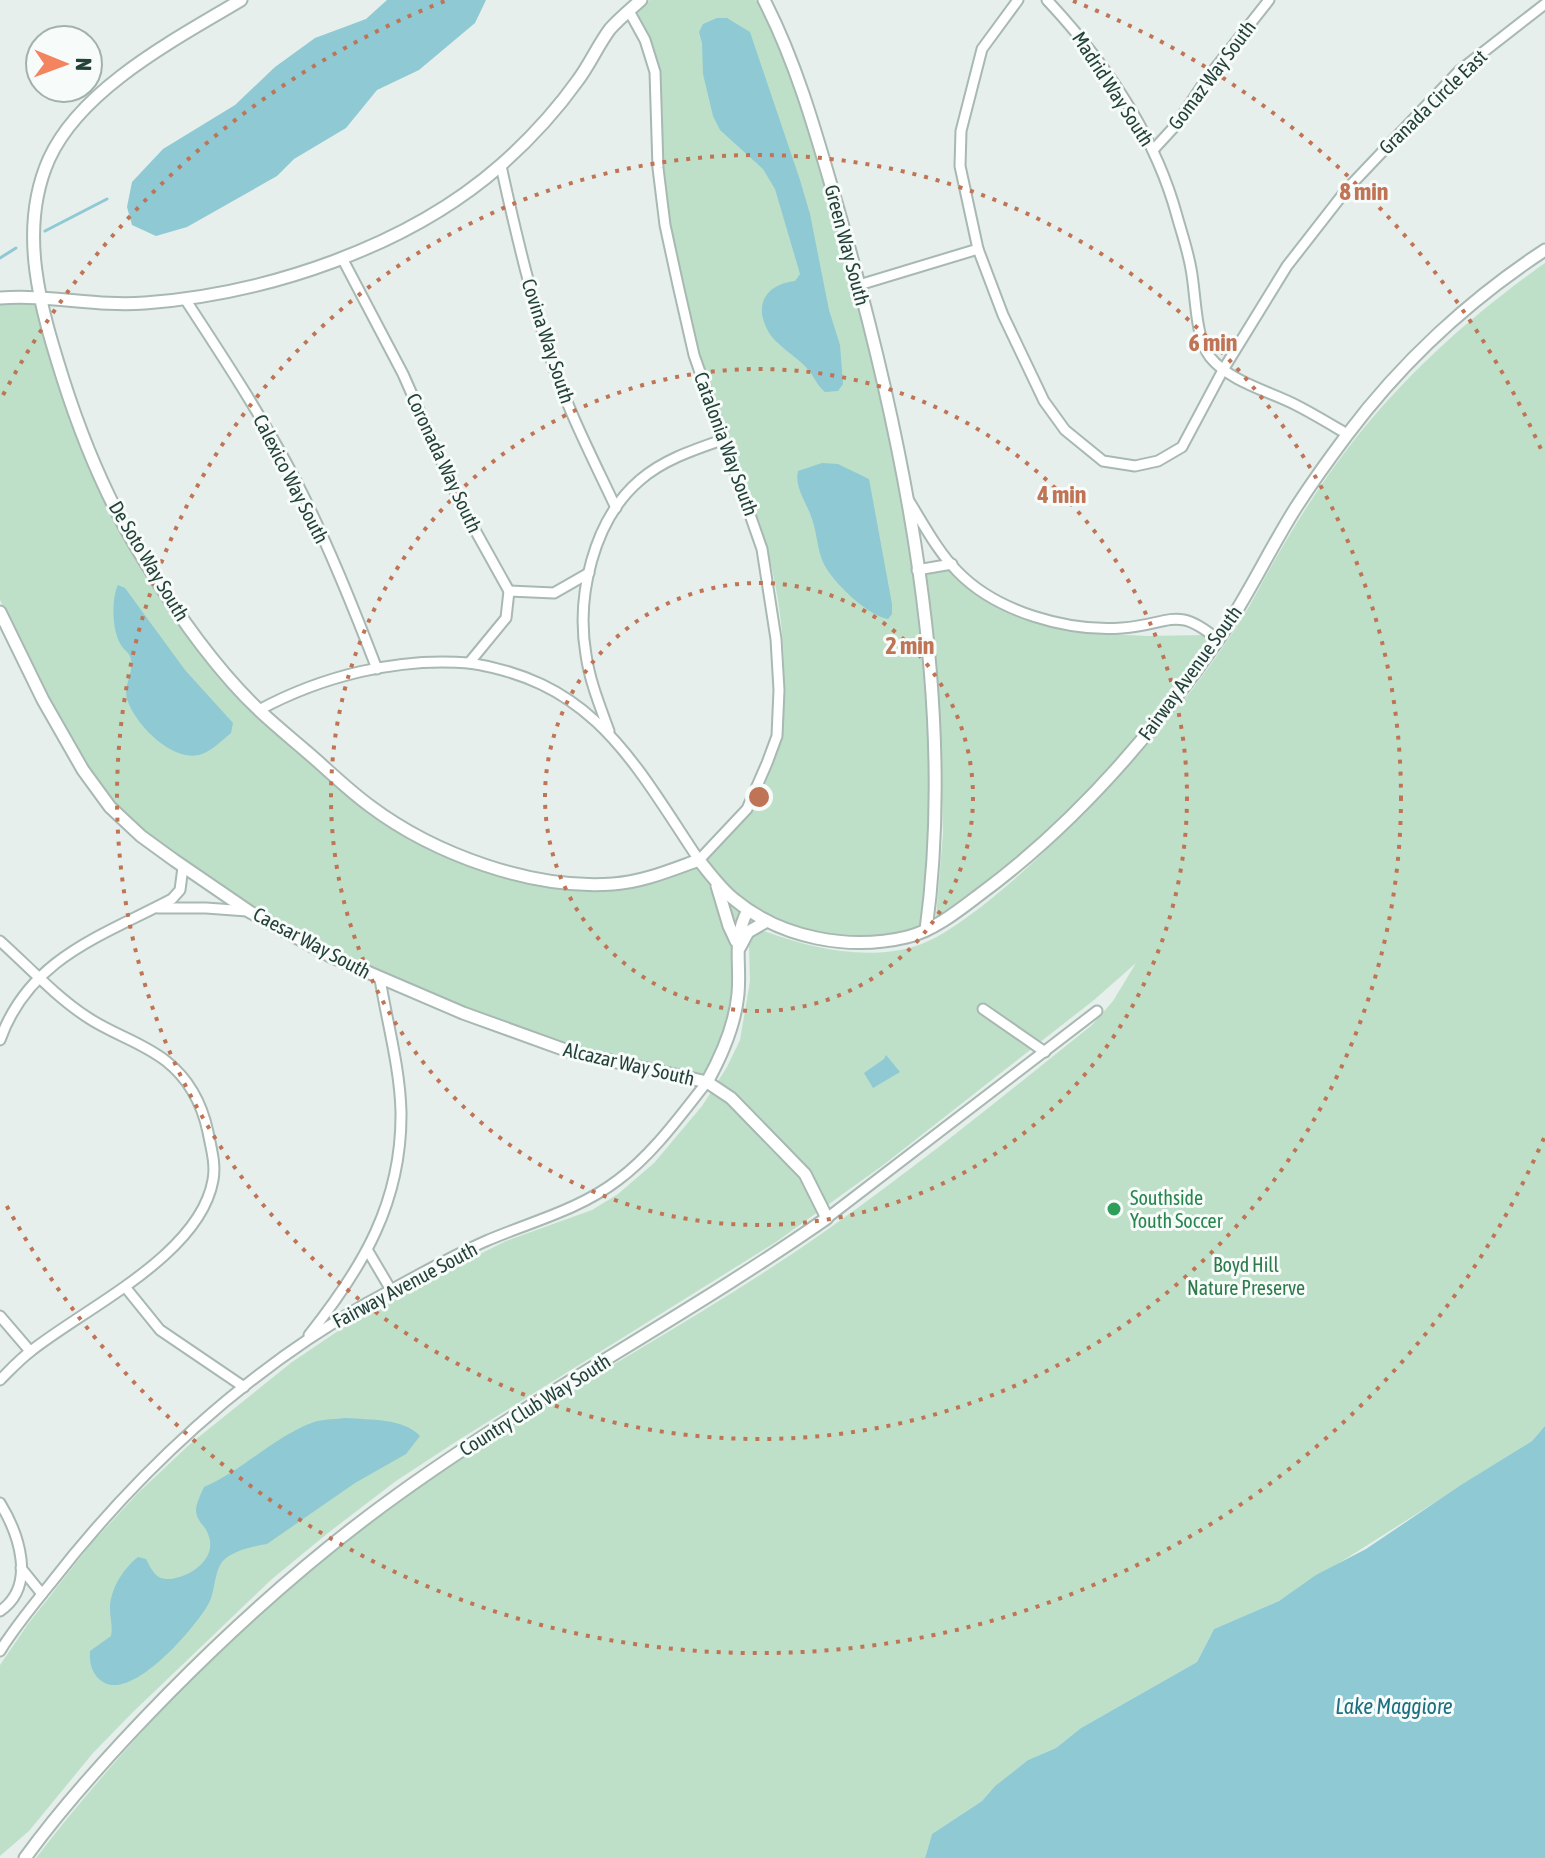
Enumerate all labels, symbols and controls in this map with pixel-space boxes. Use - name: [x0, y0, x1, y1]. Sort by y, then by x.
- street label: Gomaz Way South: [1163, 16, 1260, 134]
- north arrow: [24, 24, 104, 104]
- street label: Madrid Way South: [1068, 27, 1159, 150]
- street label: Granada Circle East: [1374, 44, 1491, 159]
- text: N: [71, 58, 97, 71]
- text: 8 min: [1339, 178, 1389, 205]
- street label: Green Way South: [820, 182, 875, 308]
- street label: Covina Way South: [517, 276, 579, 406]
- text: 6 min: [1188, 329, 1238, 356]
- street label: Catalonia Way South: [690, 369, 763, 519]
- street label: Coronada Way South: [402, 389, 487, 536]
- street label: Calexico Way South: [249, 410, 334, 547]
- text: 4 min: [1036, 481, 1087, 508]
- street label: De Soto Way South: [105, 497, 194, 625]
- street label: Fairway Avenue South: [1133, 601, 1246, 744]
- text: 2 min: [885, 632, 935, 659]
- centre of rings: [745, 783, 773, 811]
- street label: Caesar Way South: [250, 902, 375, 983]
- street label: Alcazar Way South: [561, 1037, 697, 1090]
- place label: Southside Youth Soccer: [1130, 1186, 1224, 1232]
- marker: Southside Youth Soccer: [1105, 1200, 1123, 1218]
- street label: Fairway Avenue South: [329, 1237, 481, 1332]
- park label: Boyd Hill Nature Preserve: [1187, 1253, 1305, 1299]
- street label: Country Club Way South: [455, 1349, 614, 1460]
- water label: Lake Maggiore: [1335, 1693, 1453, 1719]

